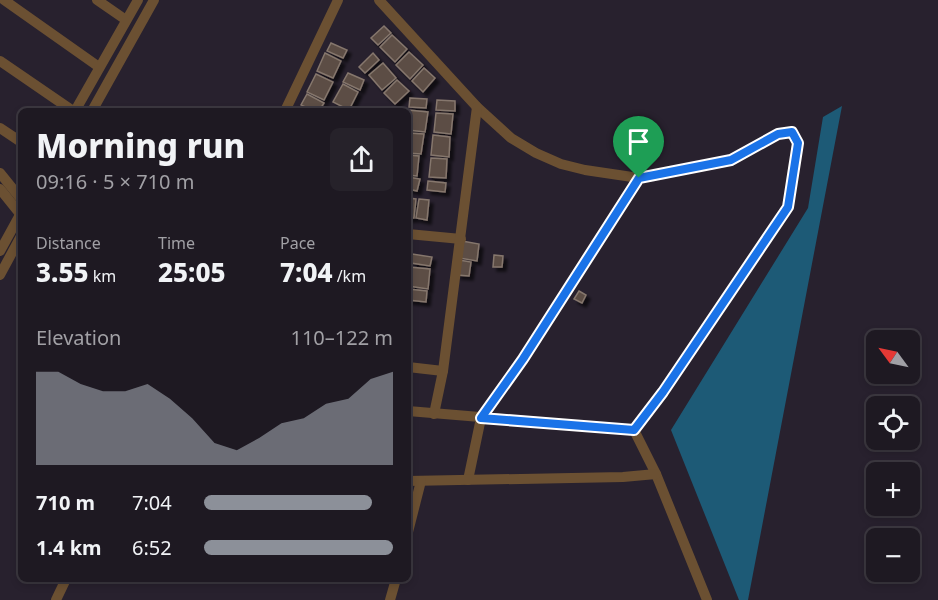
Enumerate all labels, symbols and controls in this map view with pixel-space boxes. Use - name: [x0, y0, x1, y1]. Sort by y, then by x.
- pin: [613, 116, 664, 178]
- text: Morning run: [36, 123, 245, 168]
- icon: arrive: [622, 125, 655, 158]
- button: share: [330, 128, 393, 191]
- text: 09:16 · 5 × 710 m: [36, 168, 194, 195]
- text: Distance: [36, 232, 101, 254]
- text: Time: [158, 232, 195, 254]
- text: Pace: [280, 232, 315, 254]
- text: 3.55: [36, 254, 89, 290]
- text: 25:05: [158, 254, 226, 290]
- text: 7:04: [280, 254, 333, 290]
- text: km: [89, 265, 116, 287]
- text: /km: [333, 265, 366, 287]
- text: Elevation: [36, 324, 121, 351]
- text: 110–122 m: [290, 324, 393, 351]
- north arrow: [866, 330, 920, 384]
- map controls: [866, 330, 920, 582]
- button: locate: [866, 396, 920, 450]
- button: +: [866, 462, 920, 516]
- text: 710 m: [36, 489, 95, 516]
- text: 7:04: [132, 489, 172, 516]
- button: −: [866, 528, 920, 582]
- text: 1.4 km: [36, 534, 102, 561]
- text: 6:52: [132, 534, 172, 561]

